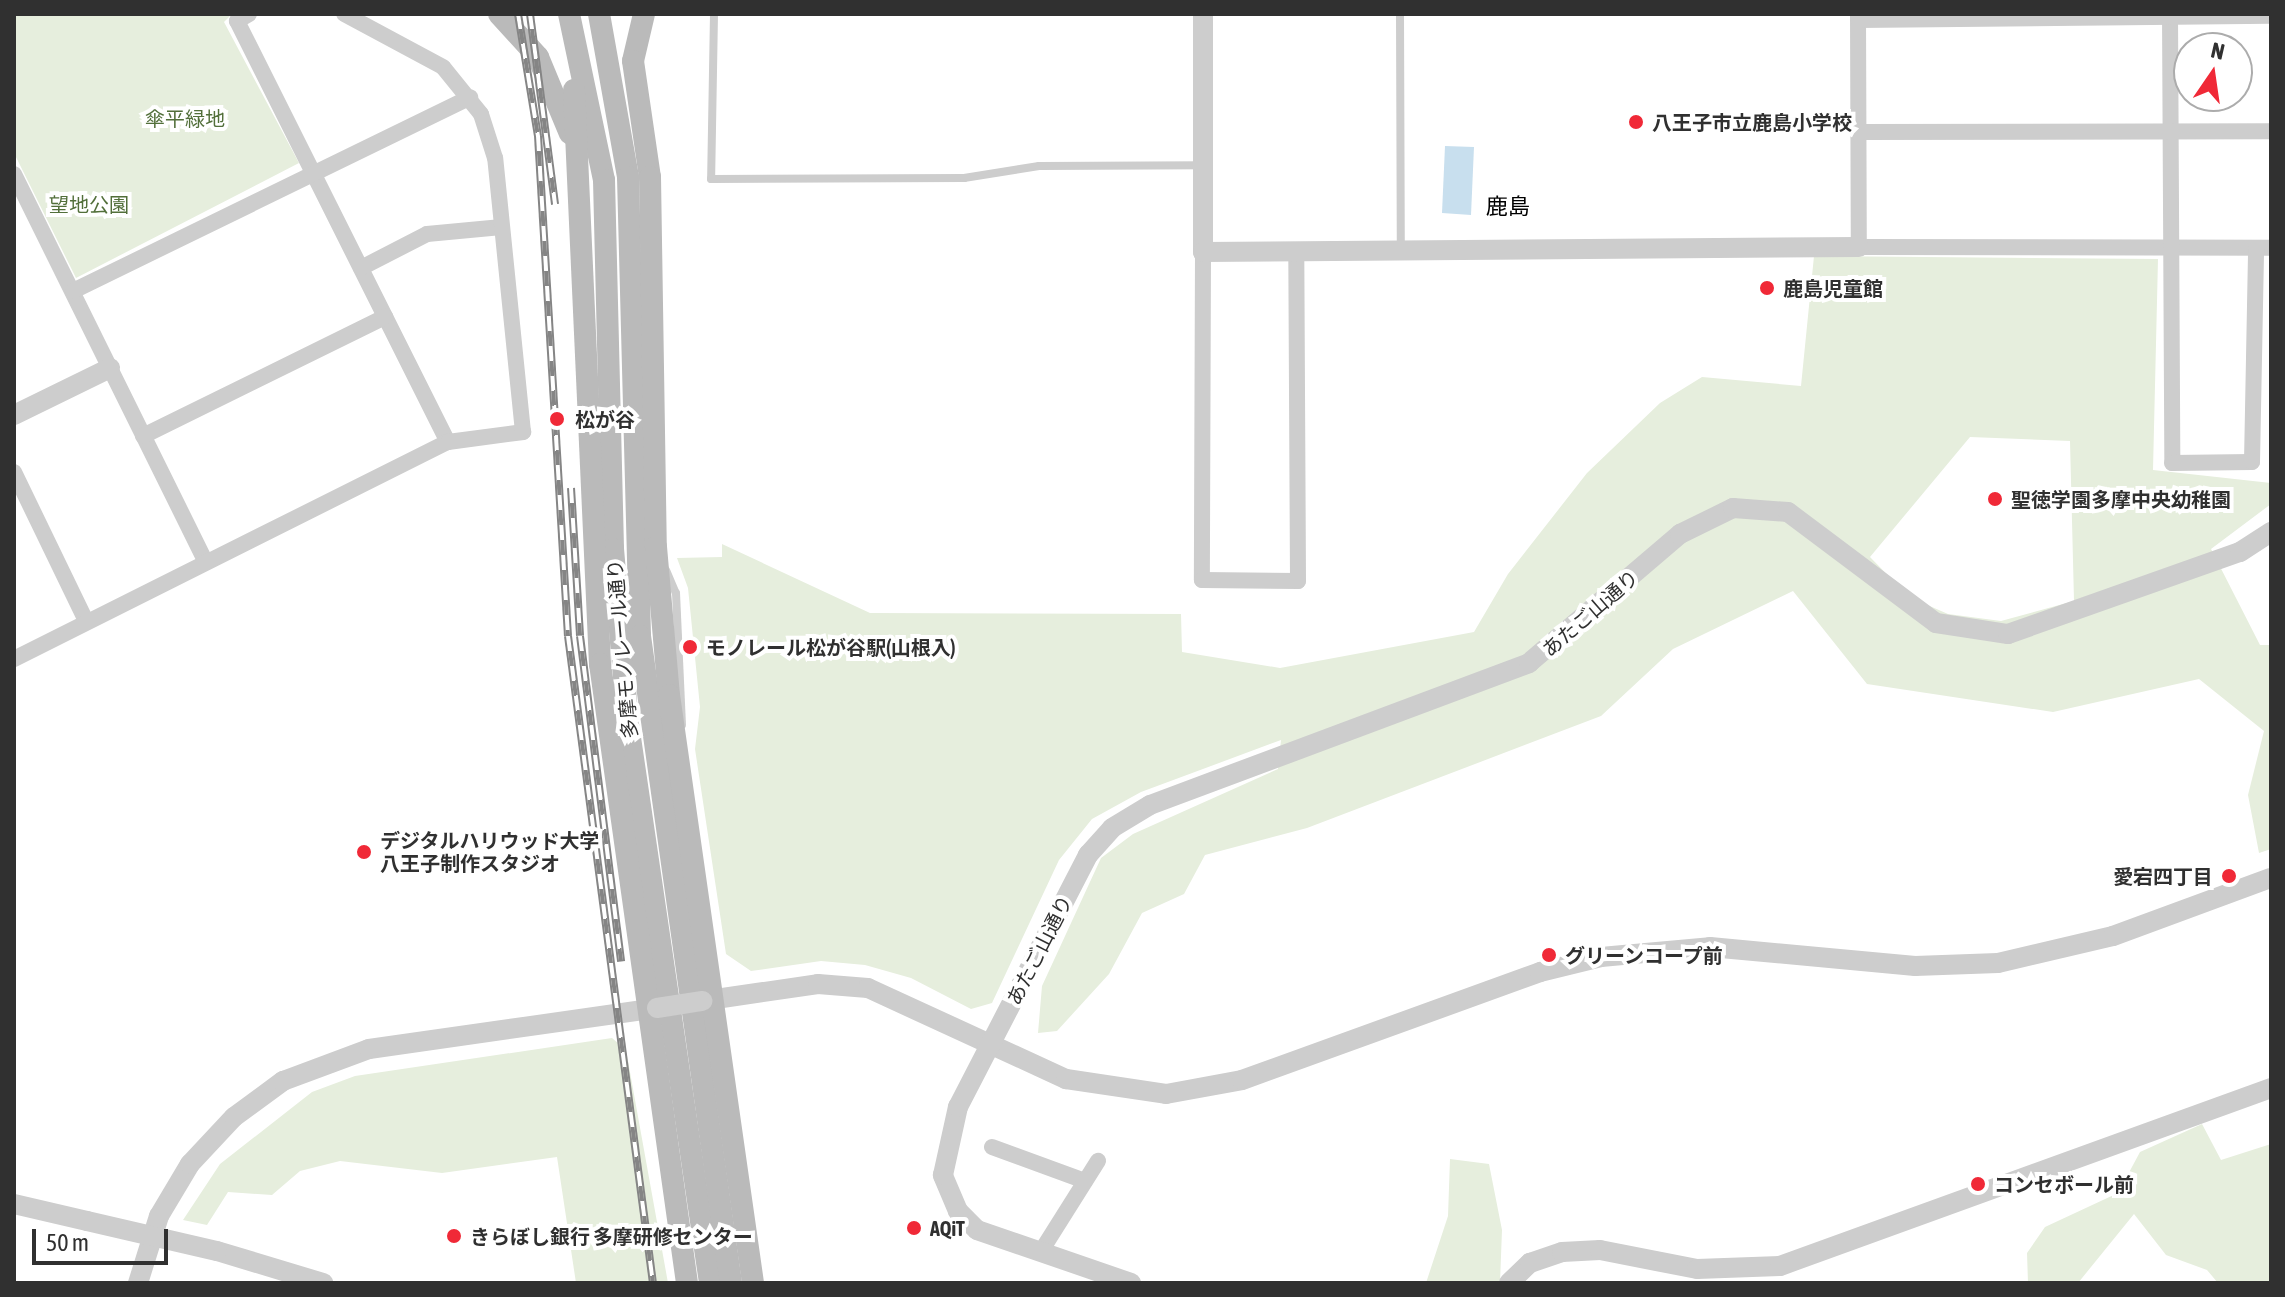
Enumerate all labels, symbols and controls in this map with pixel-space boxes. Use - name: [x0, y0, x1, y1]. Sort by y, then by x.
- north arrow: [2173, 32, 2253, 112]
- text: N: [2209, 36, 2227, 65]
- park label: 傘平緑地: [145, 106, 225, 130]
- place label: 八王子市立鹿島小学校: [1652, 110, 1852, 134]
- marker: 八王子市立鹿島小学校: [1627, 113, 1645, 131]
- park label: 望地公園: [49, 192, 129, 216]
- district label: 鹿島: [1486, 194, 1530, 220]
- place label: 鹿島児童館: [1783, 276, 1883, 300]
- marker: 鹿島児童館: [1758, 279, 1776, 297]
- place label: 松が谷: [575, 407, 635, 431]
- marker: 松が谷: [546, 408, 568, 430]
- place label: 聖徳学園多摩中央幼稚園: [2011, 487, 2231, 511]
- marker: 聖徳学園多摩中央幼稚園: [1986, 490, 2004, 508]
- street label: 多摩モノレール通り: [602, 558, 642, 740]
- street label: あたご山通り: [1537, 565, 1643, 661]
- place label: モノレール松が谷駅(山根入): [706, 635, 956, 659]
- marker: モノレール松が谷駅(山根入): [681, 638, 699, 656]
- place label: デジタルハリウッド大学 八王子制作スタジオ: [380, 828, 600, 875]
- marker: デジタルハリウッド大学 八王子制作スタジオ: [355, 843, 373, 861]
- place label: 愛宕四丁目: [2113, 864, 2213, 888]
- marker: 愛宕四丁目: [2220, 867, 2238, 885]
- street label: あたご山通り: [1001, 891, 1077, 1009]
- place label: グリーンコープ前: [1565, 943, 1725, 967]
- marker: グリーンコープ前: [1540, 946, 1558, 964]
- place label: コンセボール前: [1994, 1172, 2134, 1196]
- marker: コンセボール前: [1969, 1175, 1987, 1193]
- scale bar: [36, 1213, 172, 1263]
- place label: AQiT: [930, 1216, 965, 1240]
- marker: AQiT: [905, 1219, 923, 1237]
- place label: きらぼし銀行 多摩研修センター: [470, 1224, 753, 1248]
- marker: きらぼし銀行 多摩研修センター: [445, 1227, 463, 1245]
- text: 50 m: [46, 1229, 89, 1256]

